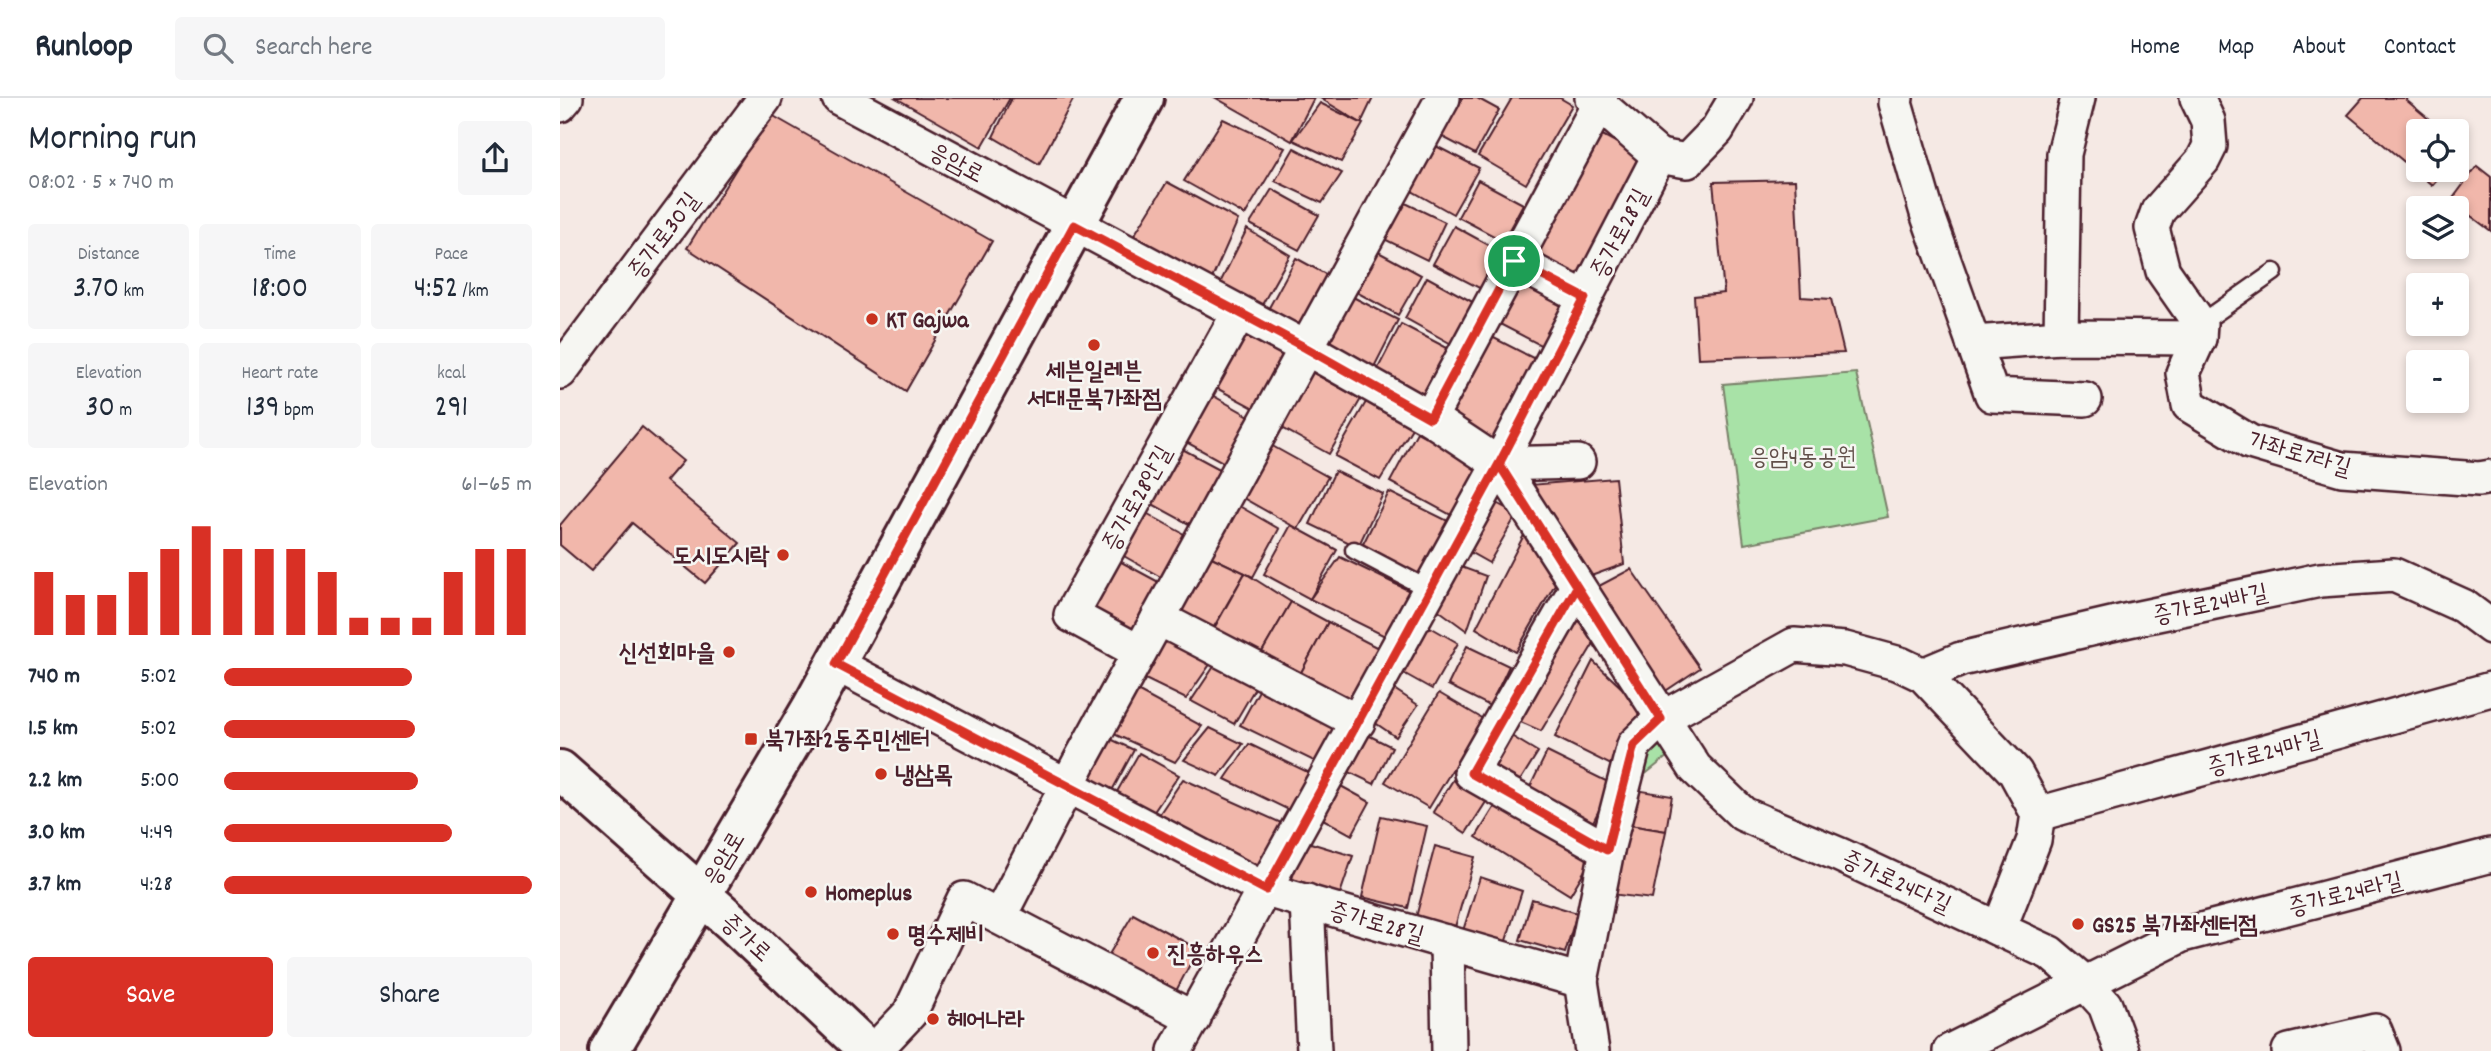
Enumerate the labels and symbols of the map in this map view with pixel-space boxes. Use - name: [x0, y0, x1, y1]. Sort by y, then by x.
- street label: 응암로: [922, 136, 989, 193]
- street label: 증가로28길: [1584, 183, 1660, 285]
- street label: 증가로30길: [621, 186, 709, 287]
- pin: [1484, 231, 1544, 291]
- place label: KT Gajwa: [886, 305, 969, 339]
- marker: KT Gajwa: [864, 311, 880, 327]
- marker: 세븐일레븐 서대문북가좌점: [1086, 337, 1102, 353]
- place label: 세븐일레븐 서대문북가좌점: [1026, 356, 1162, 418]
- street label: 가좌로7라길: [2244, 425, 2355, 487]
- street label: 증가로28안길: [1095, 440, 1182, 559]
- park label: 응암4동공원: [1750, 442, 1856, 476]
- place label: 도시도시락: [672, 541, 770, 575]
- marker: 도시도시락: [775, 547, 791, 563]
- street label: 증가로24바길: [2150, 577, 2271, 635]
- place label: 신선회마을: [618, 638, 715, 672]
- marker: 신선회마을: [721, 644, 737, 660]
- street label: 증가로24마길: [2204, 723, 2326, 786]
- place label: 북가좌2동주민센터: [765, 725, 930, 759]
- marker: 북가좌2동주민센터: [743, 731, 759, 747]
- place label: 냉삼목: [895, 760, 953, 794]
- marker: 냉삼목: [873, 766, 889, 782]
- street label: 응암로: [696, 826, 755, 893]
- street label: 증가로24다길: [1836, 844, 1956, 924]
- street label: 증가로24라길: [2285, 865, 2407, 927]
- place label: Homeplus: [825, 878, 912, 912]
- marker: Homeplus: [803, 884, 819, 900]
- street label: 증가로28길: [1325, 895, 1428, 955]
- street label: 증가로: [712, 907, 778, 971]
- place label: GS25 북가좌센터점: [2092, 910, 2258, 944]
- marker: GS25 북가좌센터점: [2070, 916, 2086, 932]
- place label: 명수제비: [907, 920, 984, 954]
- marker: 명수제비: [885, 926, 901, 942]
- place label: 진흥하우스: [1167, 939, 1264, 973]
- marker: 진흥하우스: [1145, 945, 1161, 961]
- place label: 헤어나라: [947, 1005, 1025, 1039]
- marker: 헤어나라: [925, 1011, 941, 1027]

